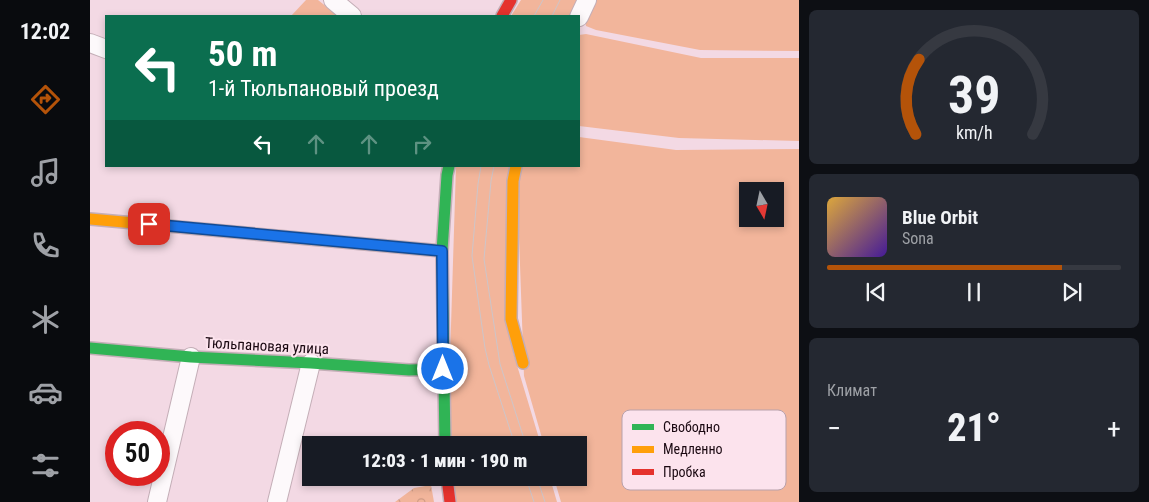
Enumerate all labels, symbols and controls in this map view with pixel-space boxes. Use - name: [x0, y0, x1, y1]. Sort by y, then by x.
- text: 12:02: [20, 19, 70, 44]
- text: 50 m: [208, 34, 277, 75]
- icon: left: [125, 35, 190, 100]
- text: 39: [948, 65, 1000, 126]
- text: 1-й Тюльпановый проезд: [208, 76, 439, 101]
- icon: directions: [28, 82, 63, 117]
- text: km/h: [956, 122, 992, 143]
- icon: left: [249, 130, 277, 158]
- icon: ahead: [302, 130, 330, 158]
- icon: ahead: [355, 130, 383, 158]
- icon: right: [408, 130, 436, 158]
- icon: music: [28, 155, 63, 190]
- north arrow: [739, 182, 784, 228]
- map controls: [739, 182, 784, 227]
- pin: [128, 203, 170, 245]
- text: Blue Orbit: [902, 206, 978, 229]
- icon: arrive: [135, 210, 163, 238]
- icon: phone: [28, 228, 63, 263]
- text: Sona: [902, 229, 934, 248]
- icon: previous: [862, 278, 890, 306]
- icon: pause: [960, 278, 988, 306]
- icon: next: [1058, 278, 1086, 306]
- icon: climate: [28, 302, 63, 337]
- street label: Тюльпановая улица: [205, 334, 329, 358]
- position arrow: [416, 342, 468, 394]
- icon: car: [28, 375, 63, 410]
- text: Климат: [827, 381, 877, 400]
- text: 21°: [947, 406, 1001, 450]
- legend: [622, 410, 786, 490]
- text: −: [827, 412, 841, 445]
- text: +: [1107, 412, 1121, 445]
- text: Свободно: [663, 419, 720, 435]
- speed limit sign: 50: [105, 421, 170, 486]
- text: Медленно: [663, 441, 723, 457]
- icon: filters: [28, 448, 63, 483]
- text: 12:03 · 1 мин · 190 m: [362, 449, 527, 472]
- text: Пробка: [663, 464, 706, 480]

